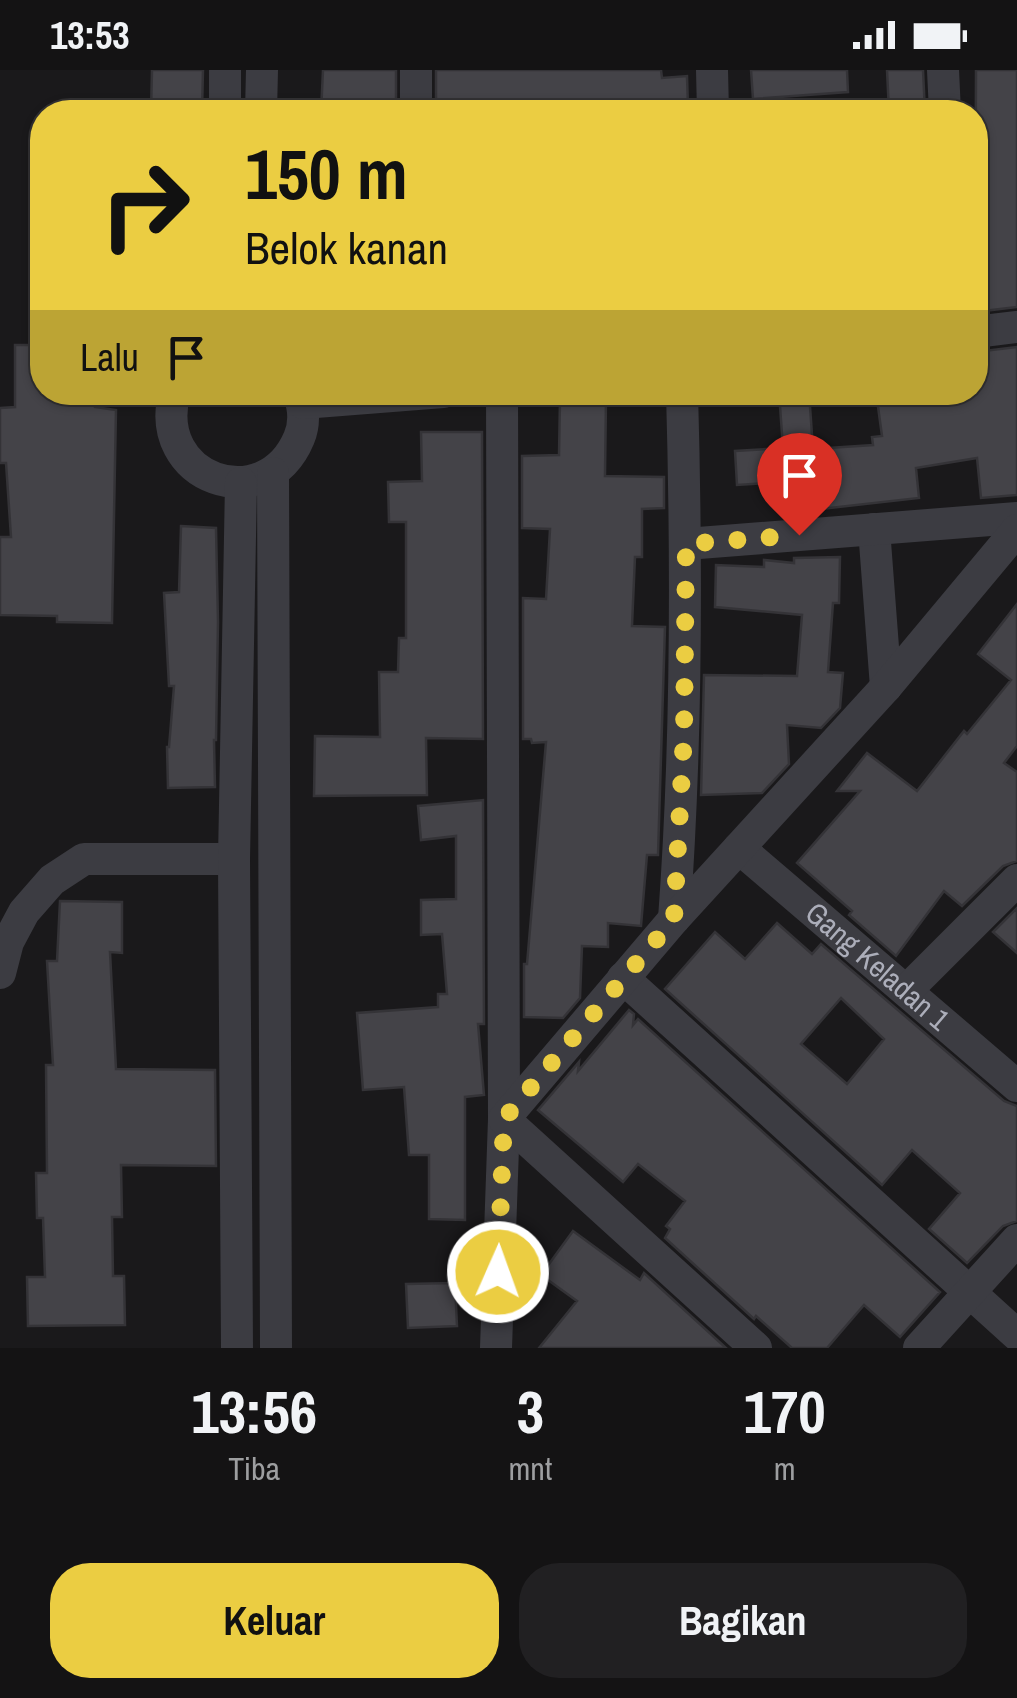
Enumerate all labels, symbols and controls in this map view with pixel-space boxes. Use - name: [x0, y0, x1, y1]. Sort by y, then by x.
- text: 13:53: [50, 10, 130, 61]
- text: 150 m: [245, 127, 408, 221]
- icon: right: [80, 140, 210, 270]
- text: Belok kanan: [245, 217, 448, 278]
- icon: arrive: [159, 330, 214, 385]
- text: Lalu: [80, 332, 139, 383]
- pin: [757, 433, 842, 536]
- icon: arrive: [772, 448, 827, 503]
- street label: Gang Keladan 1: [797, 893, 959, 1039]
- position arrow: [446, 1220, 550, 1324]
- text: 13:56: [191, 1371, 317, 1452]
- text: 3: [517, 1371, 544, 1452]
- text: 170: [744, 1371, 826, 1452]
- text: Tiba: [228, 1447, 280, 1490]
- text: mnt: [508, 1447, 552, 1490]
- text: m: [774, 1447, 796, 1490]
- button: Keluar: [50, 1563, 499, 1678]
- button: Bagikan: [519, 1563, 967, 1678]

